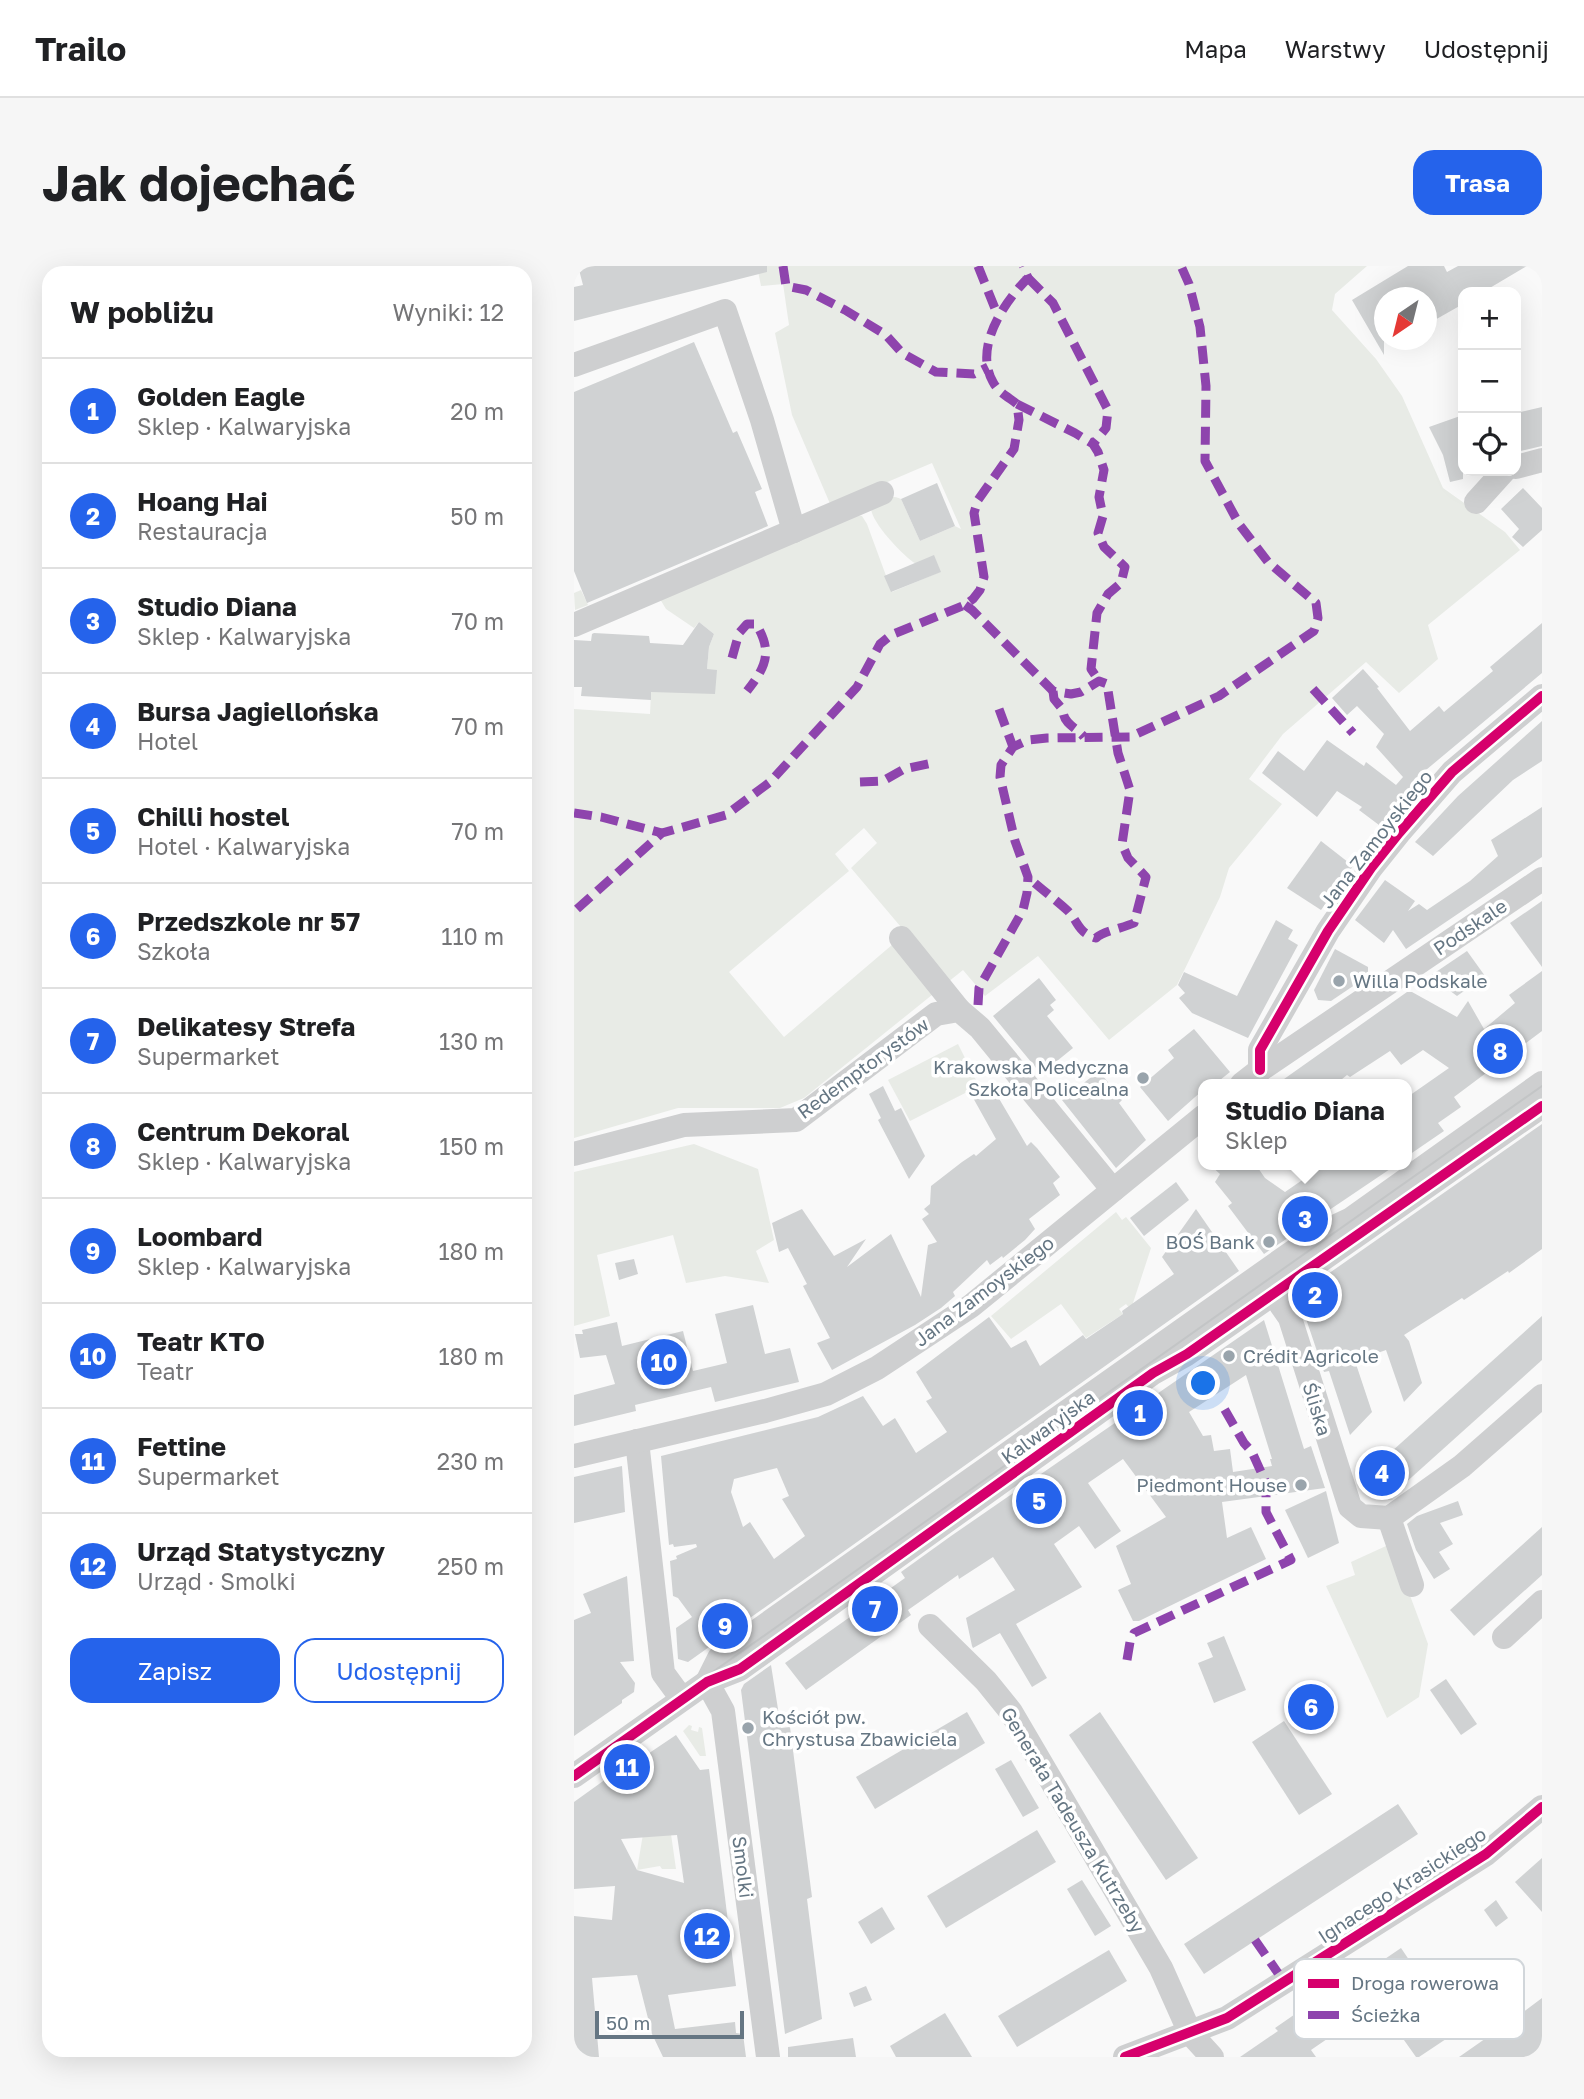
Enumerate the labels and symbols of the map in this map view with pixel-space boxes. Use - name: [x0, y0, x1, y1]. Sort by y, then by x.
- north arrow: [1374, 287, 1437, 350]
- street label: Jana Zamoyskiego: [1315, 765, 1437, 912]
- street label: Podskale: [1429, 894, 1511, 959]
- place label: Willa Podskale: [1353, 969, 1488, 992]
- marker: Willa Podskale: [1331, 973, 1347, 989]
- street label: Redemptorystów: [792, 1012, 933, 1123]
- pin: 8: [1477, 1025, 1523, 1077]
- place label: Krakowska Medyczna Szkoła Policealna: [933, 1055, 1129, 1100]
- marker: Krakowska Medyczna Szkoła Policealna: [1135, 1070, 1151, 1086]
- pin: 3: [1282, 1193, 1328, 1245]
- place label: BOŚ Bank: [1166, 1230, 1255, 1253]
- street label: Jana Zamoyskiego: [909, 1231, 1058, 1351]
- marker: BOŚ Bank: [1261, 1234, 1277, 1250]
- pin: 2: [1292, 1269, 1338, 1321]
- pin: 10: [641, 1336, 687, 1388]
- place label: Crédit Agricole: [1243, 1344, 1379, 1367]
- marker: Crédit Agricole: [1221, 1348, 1237, 1364]
- your location: [1186, 1366, 1220, 1400]
- street label: Śliska: [1298, 1379, 1336, 1438]
- street label: Kalwaryjska: [996, 1385, 1099, 1468]
- pin: 1: [1117, 1387, 1163, 1439]
- pin: 4: [1359, 1447, 1405, 1499]
- place label: Piedmont House: [1136, 1473, 1287, 1496]
- pin: 5: [1016, 1475, 1062, 1527]
- marker: Piedmont House: [1293, 1477, 1309, 1493]
- pin: 7: [852, 1583, 898, 1635]
- pin: 9: [702, 1600, 748, 1652]
- pin: 6: [1288, 1681, 1334, 1733]
- street label: Generała Tadeusza Kutrzeby: [997, 1703, 1150, 1937]
- place label: Kościół pw. Chrystusa Zbawiciela: [762, 1705, 957, 1750]
- marker: Kościół pw. Chrystusa Zbawiciela: [740, 1720, 756, 1736]
- pin: 11: [604, 1741, 650, 1793]
- street label: Ignacego Krasickiego: [1313, 1822, 1490, 1948]
- street label: Smolki: [728, 1835, 759, 1899]
- pin: 12: [684, 1910, 730, 1962]
- legend: [1294, 1959, 1524, 2039]
- text: Droga rowerowa: [1351, 1971, 1499, 1994]
- text: Ścieżka: [1351, 2003, 1421, 2026]
- scale bar: [595, 2008, 744, 2040]

